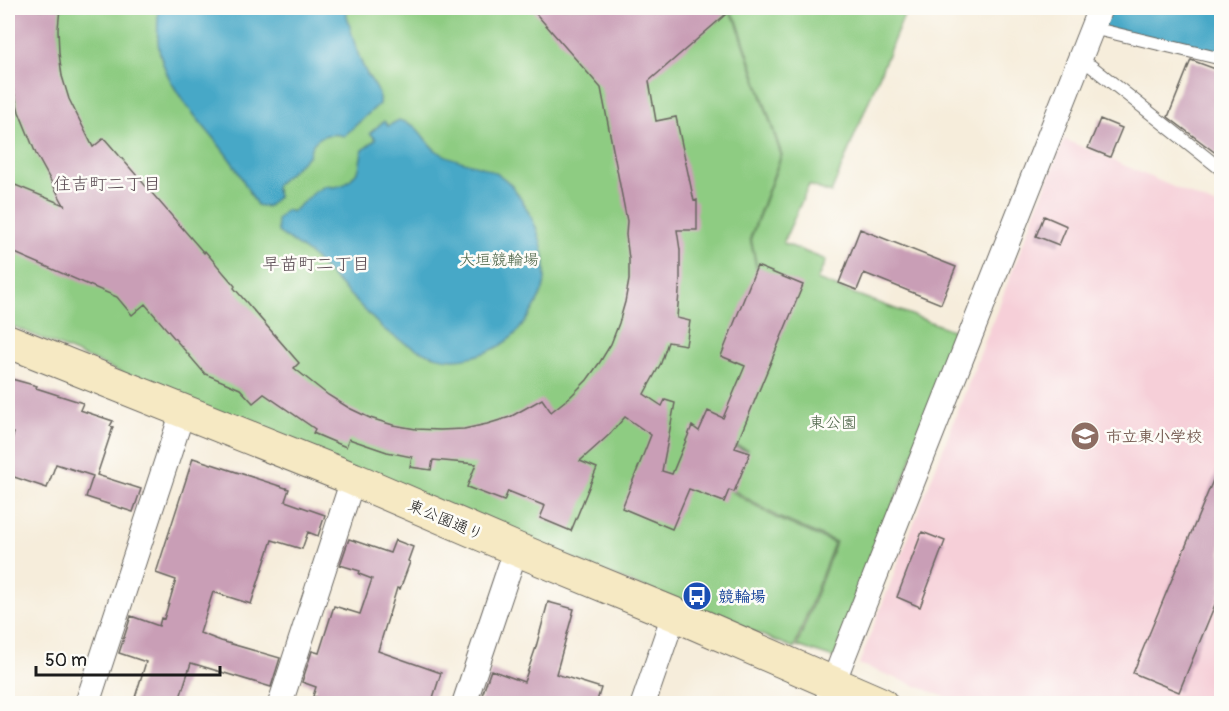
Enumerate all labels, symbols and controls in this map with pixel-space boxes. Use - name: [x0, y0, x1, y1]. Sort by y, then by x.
- district label: 住吉町二丁目: [53, 173, 161, 196]
- park label: 大垣競輪場: [459, 250, 539, 270]
- district label: 早苗町二丁目: [262, 253, 370, 276]
- park label: 東公園: [809, 413, 857, 433]
- school or university icon: 市立東小学校: [1069, 420, 1101, 452]
- place label: 市立東小学校: [1106, 427, 1202, 447]
- street label: 東公園通り: [405, 495, 486, 545]
- bus stop icon: 競輪場: [681, 580, 713, 612]
- place label: 競輪場: [718, 587, 766, 607]
- scale bar: [36, 639, 220, 677]
- text: 50 m: [45, 649, 87, 672]

